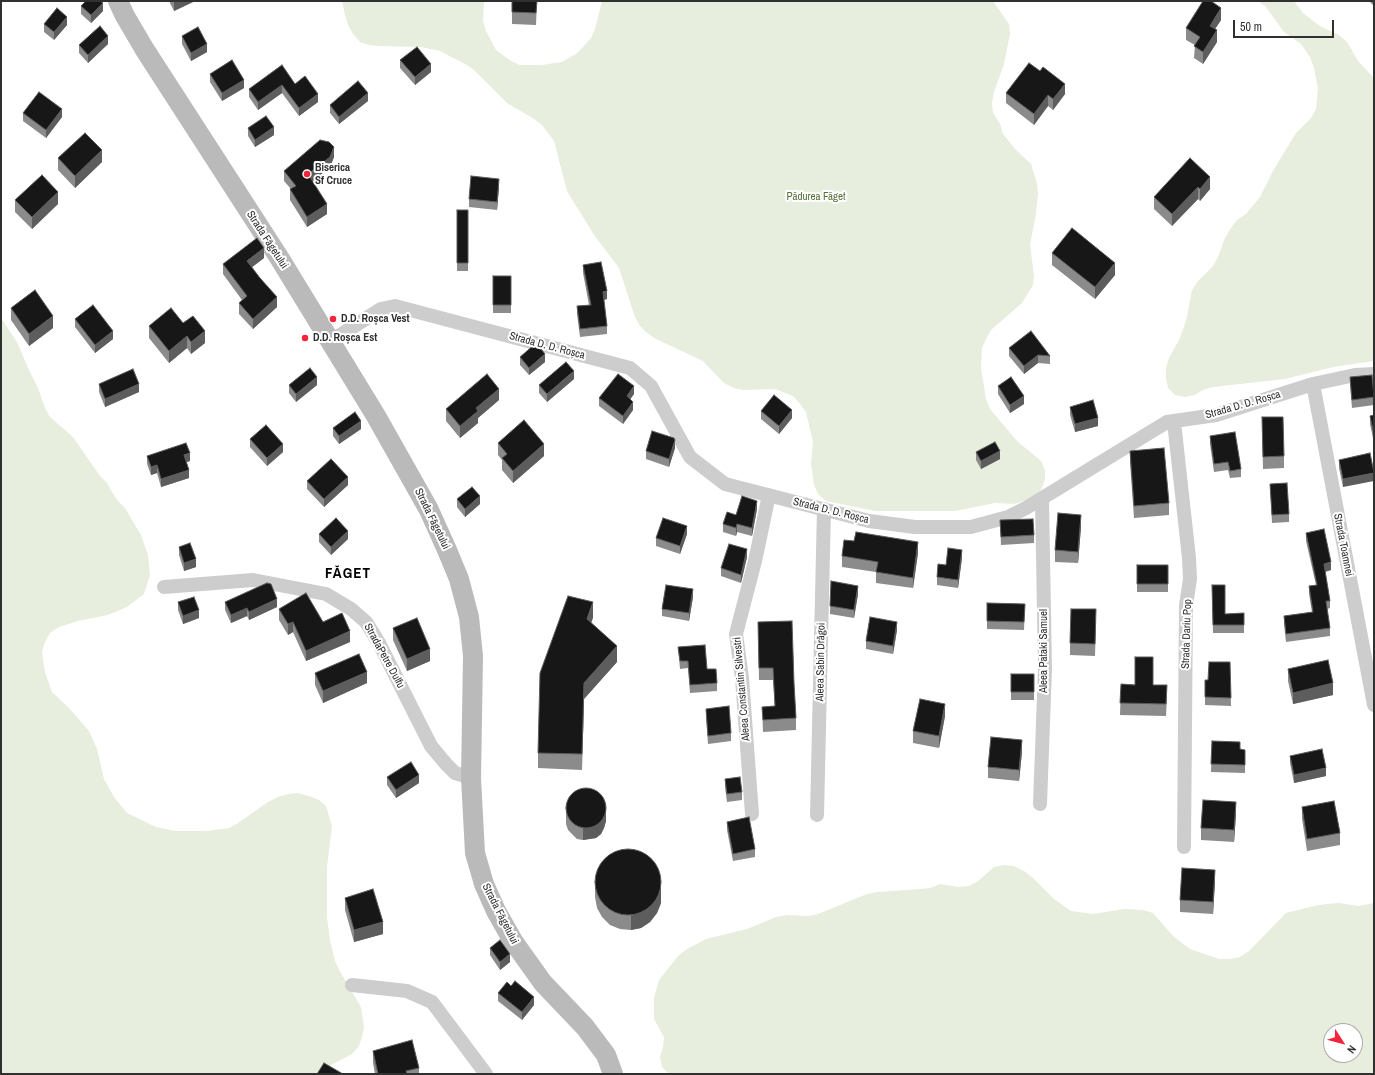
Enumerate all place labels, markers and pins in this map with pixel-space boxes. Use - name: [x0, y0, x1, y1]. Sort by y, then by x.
- place label: Biserica Sf Cruce: [315, 161, 352, 187]
- marker: Biserica Sf Cruce: [302, 169, 312, 179]
- place label: D.D. Roșca Vest: [341, 312, 410, 326]
- marker: D.D. Roșca Vest: [328, 314, 338, 324]
- place label: D.D. Roșca Est: [313, 331, 377, 345]
- marker: D.D. Roșca Est: [300, 333, 310, 343]

